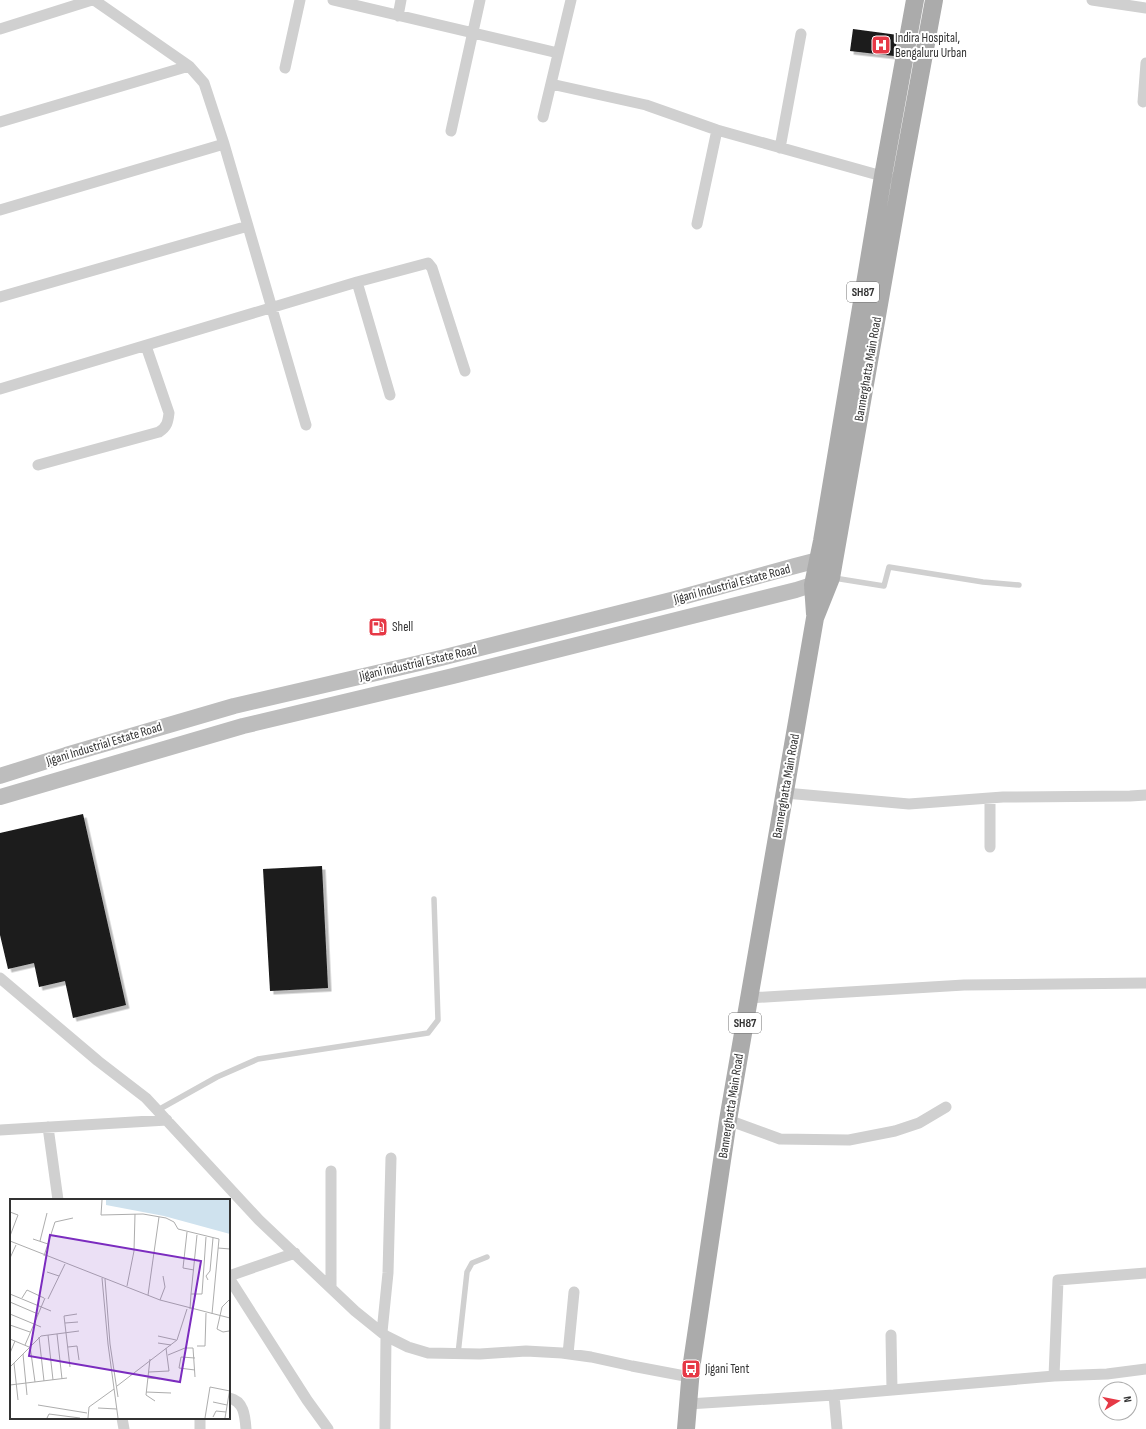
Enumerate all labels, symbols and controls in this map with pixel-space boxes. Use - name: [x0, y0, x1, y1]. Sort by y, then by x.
- place label: Indira Hospital, Bengaluru Urban: [895, 30, 967, 61]
- hospital icon: Indira Hospital, Bengaluru Urban: [870, 34, 892, 56]
- road number: SH87: [847, 282, 879, 302]
- street label: Bannerghatta Main Road: [851, 316, 885, 422]
- street label: Jigani Industrial Estate Road: [671, 561, 792, 608]
- fuel station icon: Shell: [367, 616, 389, 638]
- place label: Shell: [392, 619, 413, 635]
- street label: Jigani Industrial Estate Road: [357, 642, 478, 685]
- street label: Jigani Industrial Estate Road: [43, 719, 164, 770]
- street label: Bannerghatta Main Road: [769, 733, 803, 839]
- road number: SH87: [729, 1013, 761, 1033]
- street label: Bannerghatta Main Road: [715, 1053, 747, 1159]
- inset map: [10, 1199, 230, 1419]
- bus stop icon: Jigani Tent: [680, 1358, 702, 1380]
- place label: Jigani Tent: [704, 1361, 749, 1377]
- north arrow: [1098, 1381, 1138, 1421]
- text: N: [1120, 1395, 1134, 1403]

